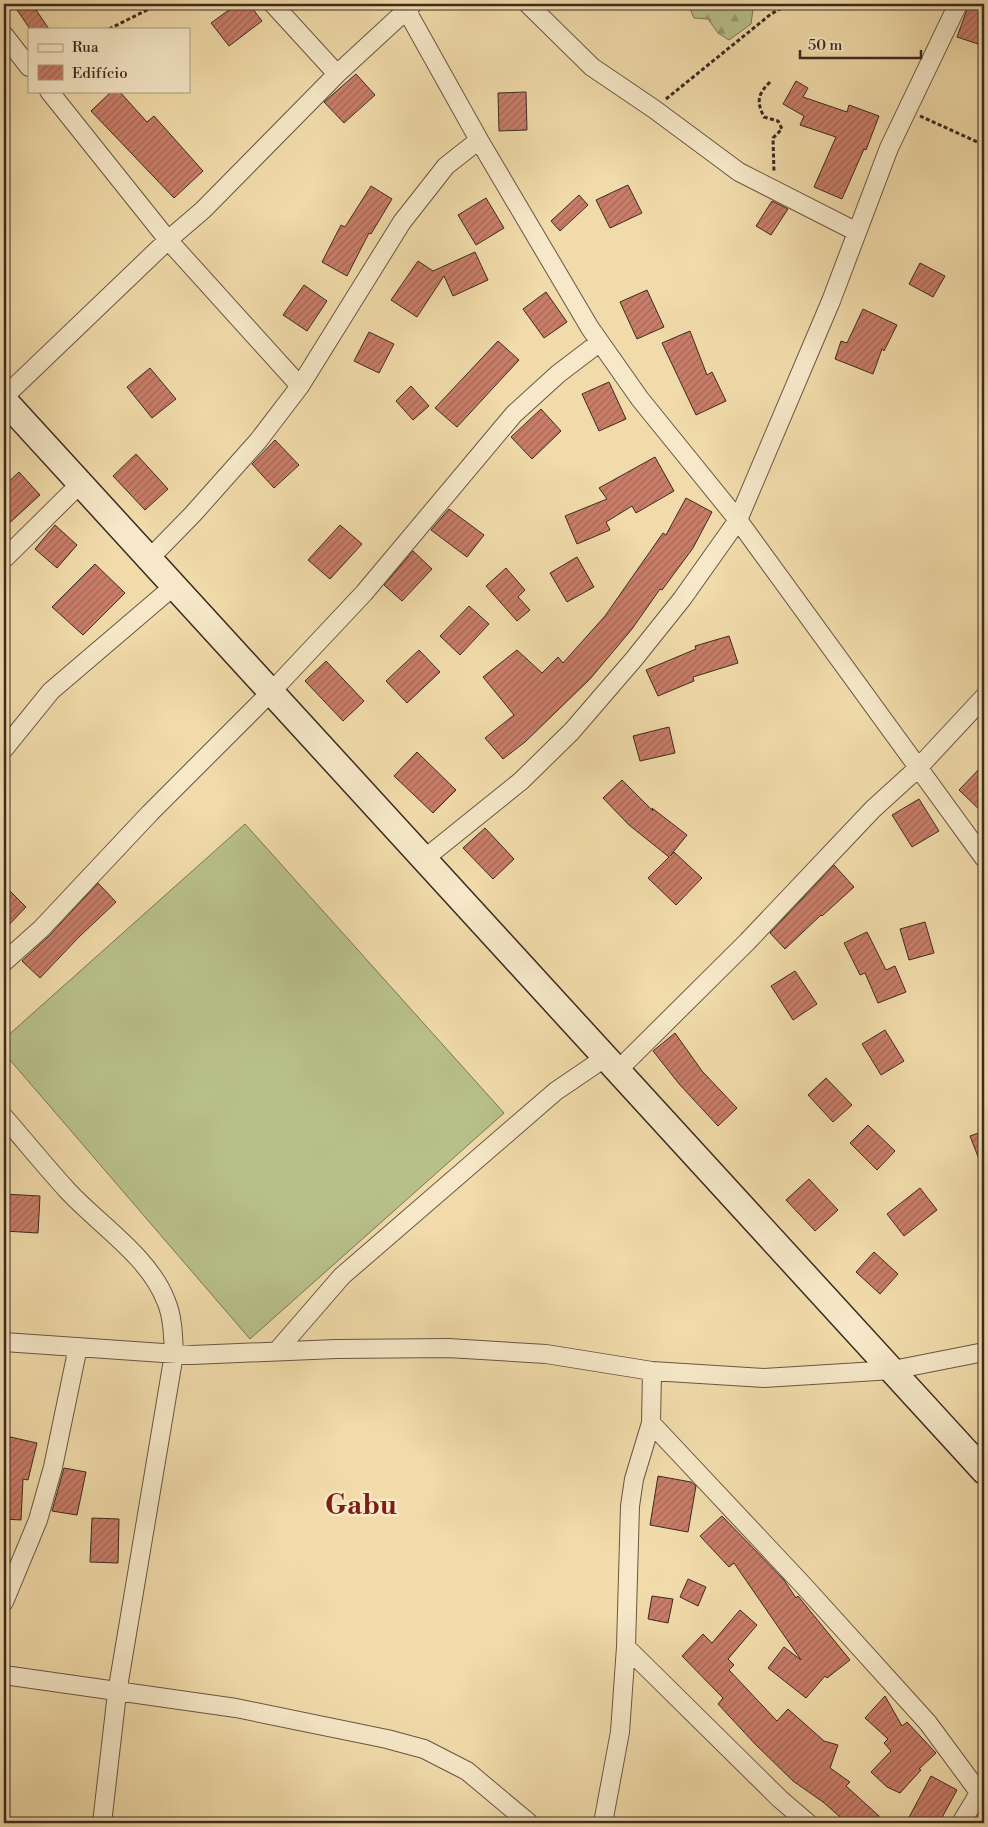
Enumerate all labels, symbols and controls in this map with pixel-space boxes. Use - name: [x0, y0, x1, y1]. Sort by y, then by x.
- legend: [28, 28, 190, 92]
- scale bar: [800, 28, 922, 60]
- text: 50 m: [808, 36, 842, 55]
- text: Rua: [72, 38, 99, 57]
- text: Edifício: [72, 64, 128, 83]
- district label: Gabu: [325, 1488, 397, 1523]

